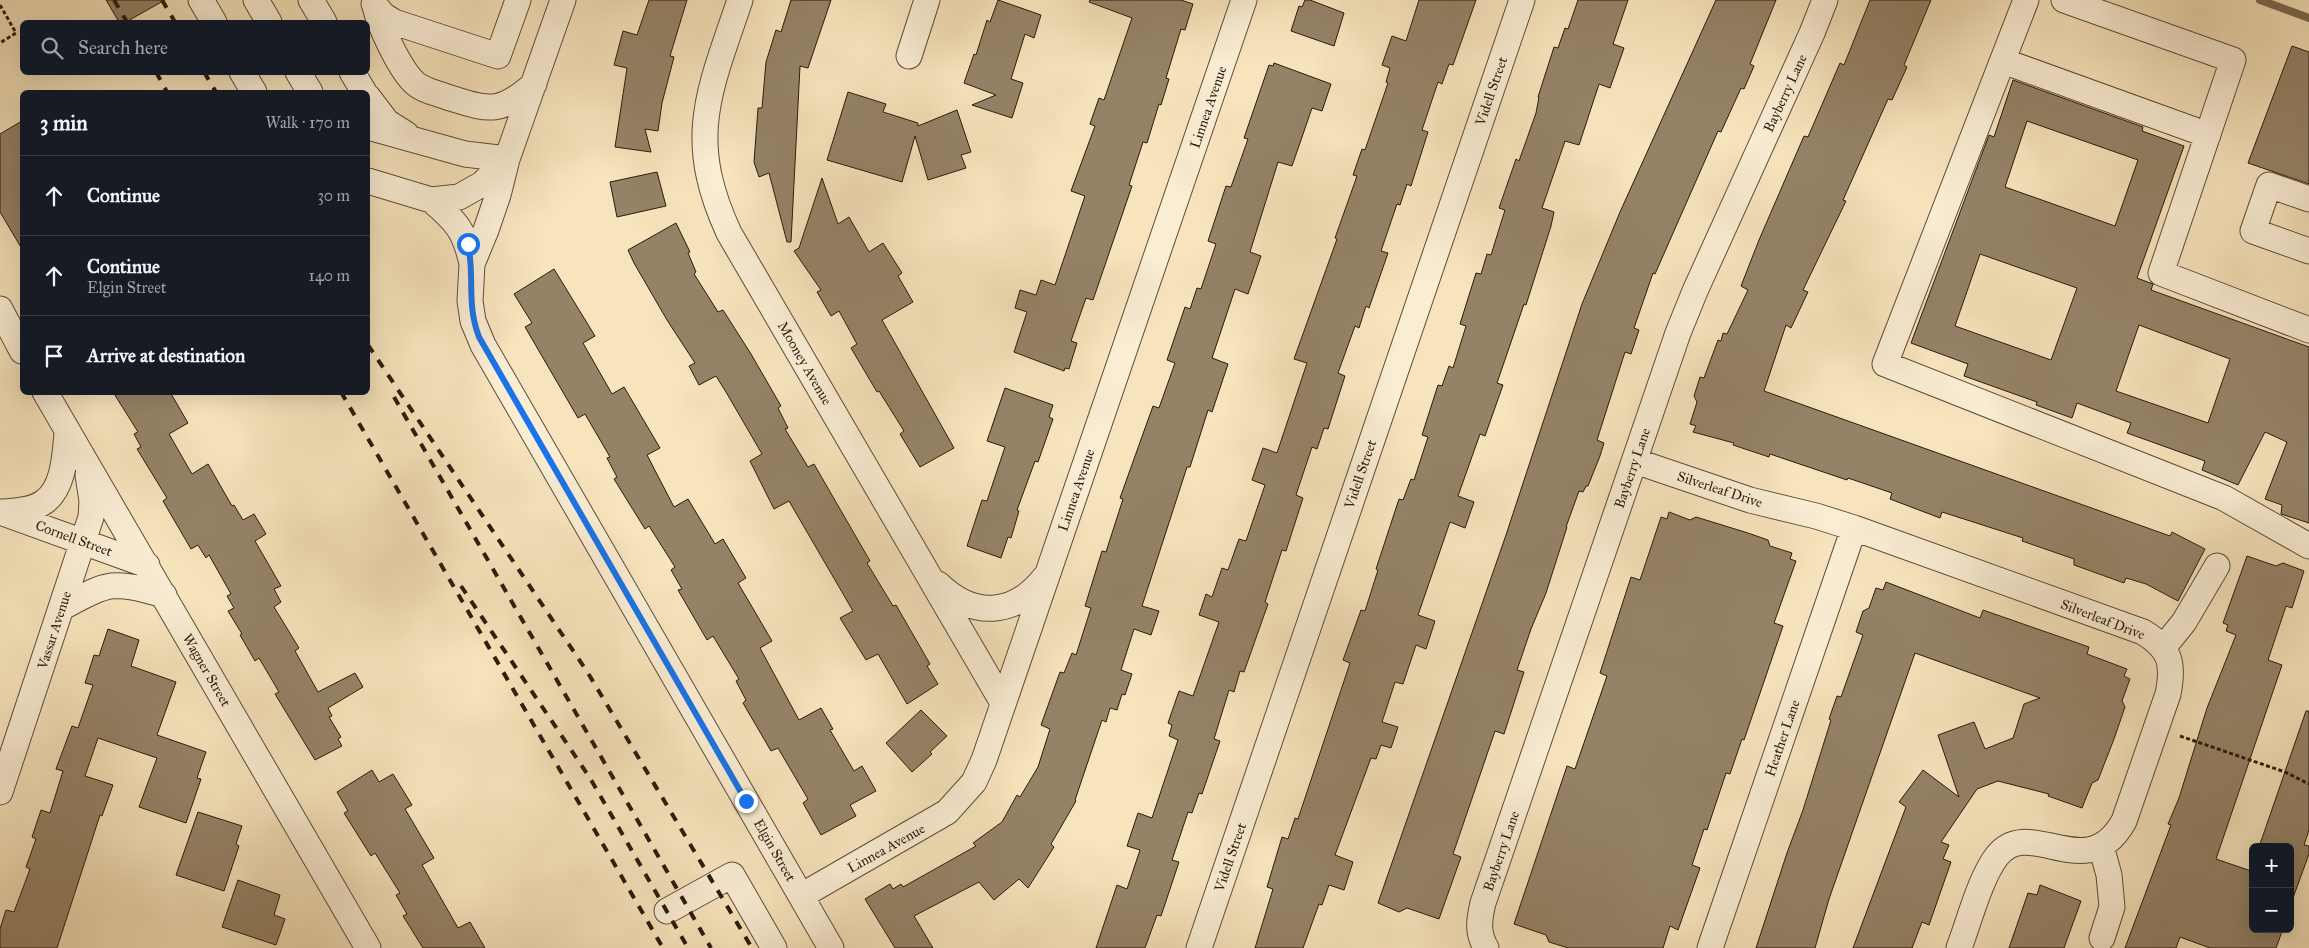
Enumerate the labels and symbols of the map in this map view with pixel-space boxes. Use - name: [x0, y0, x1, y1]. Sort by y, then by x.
- street label: Bayberry Lane: [1760, 51, 1811, 135]
- street label: Videll Street: [1471, 54, 1511, 129]
- street label: Linnea Avenue: [1186, 64, 1231, 151]
- route start: [457, 233, 480, 256]
- street label: Mooney Avenue: [774, 318, 835, 408]
- street label: Bayberry Lane: [1611, 426, 1654, 511]
- street label: Videll Street: [1340, 437, 1380, 512]
- street label: Linnea Avenue: [1054, 447, 1099, 534]
- street label: Silverleaf Drive: [1675, 468, 1765, 511]
- street label: Cornell Street: [33, 517, 115, 560]
- street label: Vassar Avenue: [34, 589, 75, 672]
- street label: Silverleaf Drive: [2058, 596, 2147, 643]
- street label: Wagner Street: [179, 631, 234, 710]
- street label: Heather Lane: [1761, 697, 1804, 779]
- route end: [735, 790, 758, 813]
- street label: Bayberry Lane: [1480, 809, 1523, 894]
- street label: Elgin Street: [750, 816, 799, 885]
- street label: Linnea Avenue: [844, 820, 928, 877]
- street label: Videll Street: [1210, 820, 1250, 895]

